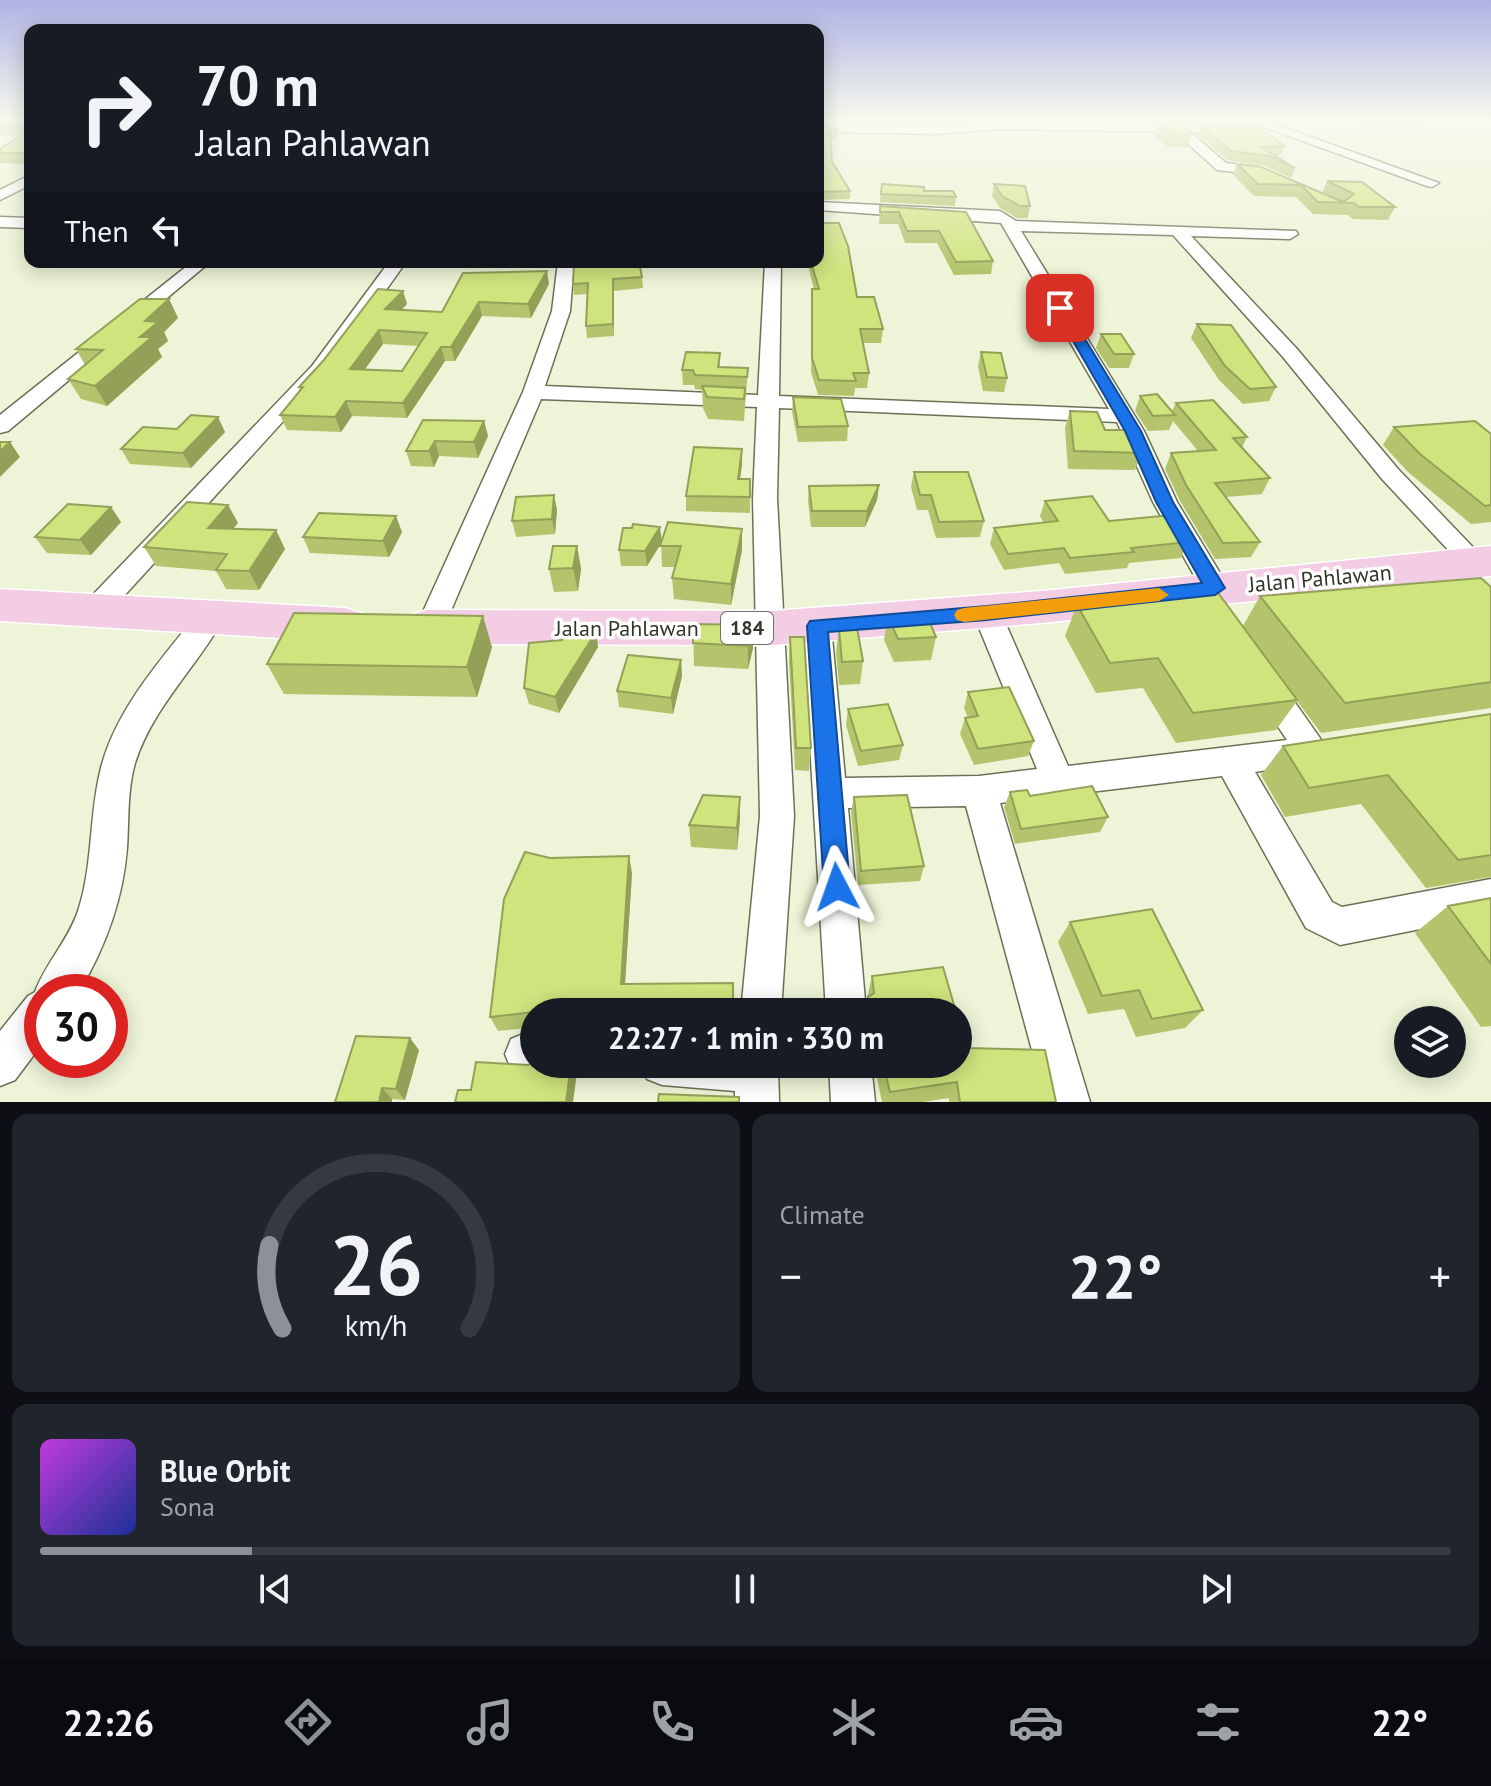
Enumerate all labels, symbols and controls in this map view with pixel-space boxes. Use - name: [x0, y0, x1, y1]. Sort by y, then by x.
- text: 70 m: [196, 49, 319, 121]
- icon: right: [64, 56, 168, 160]
- text: Jalan Pahlawan: [196, 119, 431, 166]
- icon: left: [145, 208, 189, 252]
- text: Then: [64, 211, 129, 250]
- pin: [1026, 274, 1094, 342]
- icon: arrive: [1038, 286, 1082, 330]
- street label: Jalan Pahlawan: [1246, 558, 1393, 598]
- road number: 184: [721, 612, 773, 644]
- street label: Jalan Pahlawan: [554, 614, 699, 642]
- position arrow: [795, 845, 879, 929]
- speed limit sign: 30: [24, 974, 128, 1078]
- map controls: [1394, 1006, 1466, 1078]
- button: layers: [1394, 1006, 1466, 1078]
- text: 22:27 · 1 min · 330 m: [608, 1018, 884, 1057]
- text: Climate: [780, 1198, 865, 1231]
- text: 26: [329, 1210, 423, 1318]
- text: 22°: [1068, 1237, 1162, 1315]
- text: −: [780, 1247, 802, 1304]
- text: +: [1429, 1247, 1451, 1304]
- text: km/h: [344, 1307, 407, 1344]
- text: Blue Orbit: [160, 1451, 290, 1490]
- text: Sona: [160, 1490, 215, 1523]
- icon: previous: [253, 1567, 297, 1611]
- icon: pause: [723, 1567, 767, 1611]
- icon: next: [1194, 1567, 1238, 1611]
- icon: directions: [280, 1694, 336, 1750]
- icon: music: [462, 1694, 518, 1750]
- icon: phone: [644, 1694, 700, 1750]
- icon: climate: [826, 1694, 882, 1750]
- icon: car: [1008, 1694, 1064, 1750]
- icon: filters: [1190, 1694, 1246, 1750]
- text: 22:26: [63, 1699, 154, 1746]
- text: 22°: [1371, 1699, 1428, 1746]

